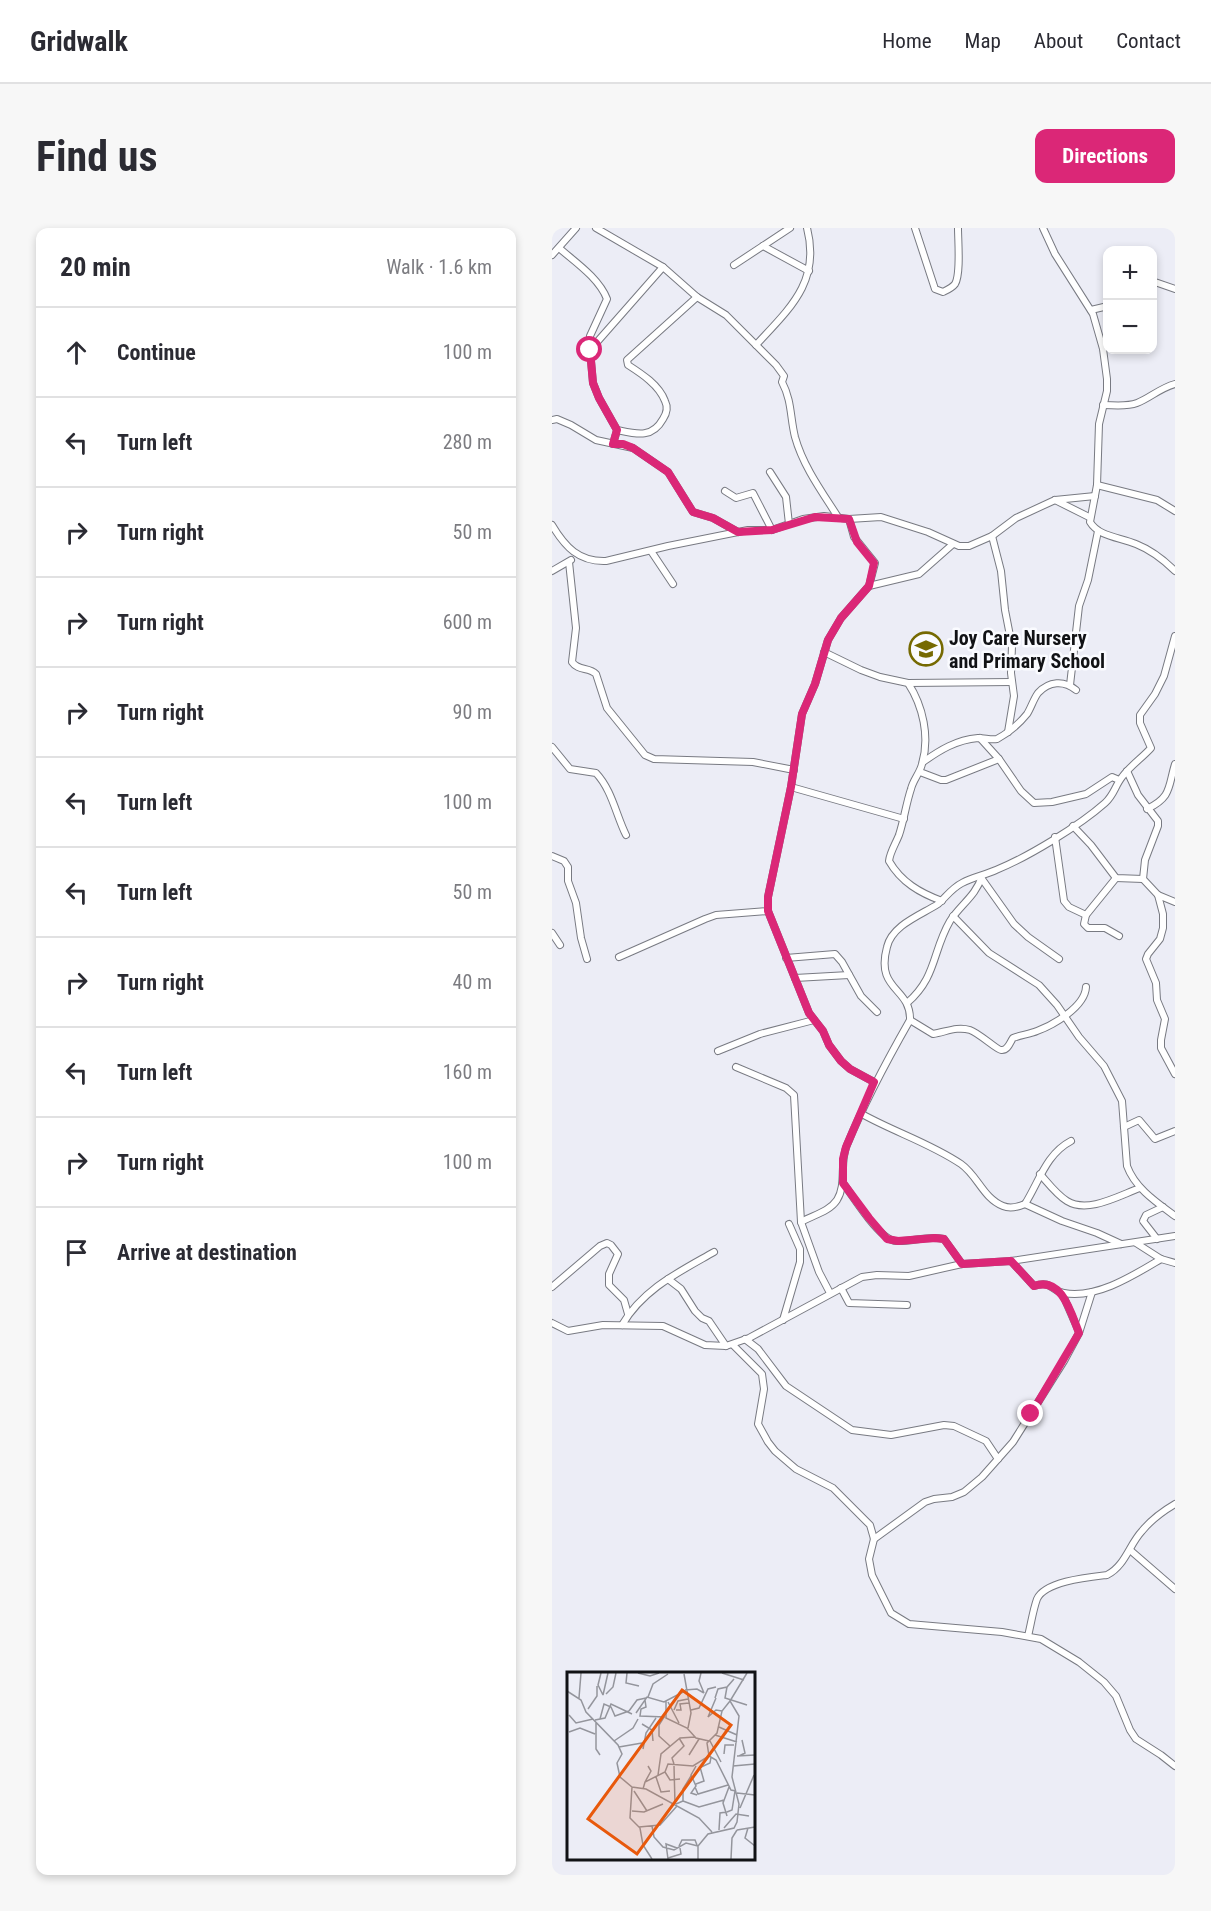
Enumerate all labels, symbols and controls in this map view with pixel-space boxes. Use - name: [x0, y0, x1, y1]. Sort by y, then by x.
- text: Gridwalk: [30, 25, 128, 58]
- text: Home: [882, 29, 932, 53]
- text: Map: [965, 29, 1001, 53]
- text: About: [1034, 29, 1083, 53]
- text: Contact: [1116, 29, 1181, 53]
- button: Directions: [1035, 129, 1175, 183]
- text: Find us: [36, 132, 157, 181]
- map controls: [1103, 246, 1157, 354]
- button: +: [1103, 246, 1157, 300]
- text: 20 min: [60, 252, 131, 282]
- text: Walk · 1.6 km: [386, 255, 492, 279]
- button: −: [1103, 300, 1157, 354]
- icon: ahead: [60, 336, 93, 369]
- route start: [576, 336, 602, 362]
- text: Continue: [117, 340, 196, 365]
- text: 100 m: [443, 340, 492, 364]
- icon: left: [60, 426, 93, 459]
- text: Turn left: [117, 430, 192, 455]
- text: 280 m: [443, 430, 492, 454]
- icon: right: [60, 516, 93, 549]
- text: Turn right: [117, 520, 204, 545]
- text: 50 m: [453, 520, 492, 544]
- icon: right: [60, 606, 93, 639]
- text: Turn right: [117, 610, 204, 635]
- text: 600 m: [443, 610, 492, 634]
- place label: Joy Care Nursery and Primary School: [949, 626, 1105, 673]
- school or university icon: Joy Care Nursery and Primary School: [908, 631, 944, 667]
- icon: right: [60, 696, 93, 729]
- text: Turn right: [117, 700, 204, 725]
- text: 90 m: [453, 700, 492, 724]
- icon: left: [60, 786, 93, 819]
- text: Turn left: [117, 790, 192, 815]
- text: 100 m: [443, 790, 492, 814]
- icon: left: [60, 876, 93, 909]
- text: Turn left: [117, 880, 192, 905]
- text: 50 m: [453, 880, 492, 904]
- icon: right: [60, 966, 93, 999]
- text: Turn right: [117, 970, 204, 995]
- text: 40 m: [453, 970, 492, 994]
- icon: left: [60, 1056, 93, 1089]
- text: Turn left: [117, 1060, 192, 1085]
- text: 160 m: [443, 1060, 492, 1084]
- icon: right: [60, 1146, 93, 1179]
- text: Turn right: [117, 1150, 204, 1175]
- text: 100 m: [443, 1150, 492, 1174]
- icon: arrive: [60, 1236, 93, 1269]
- text: Arrive at destination: [117, 1240, 297, 1265]
- route end: [1017, 1400, 1043, 1426]
- inset map: [567, 1672, 754, 1860]

